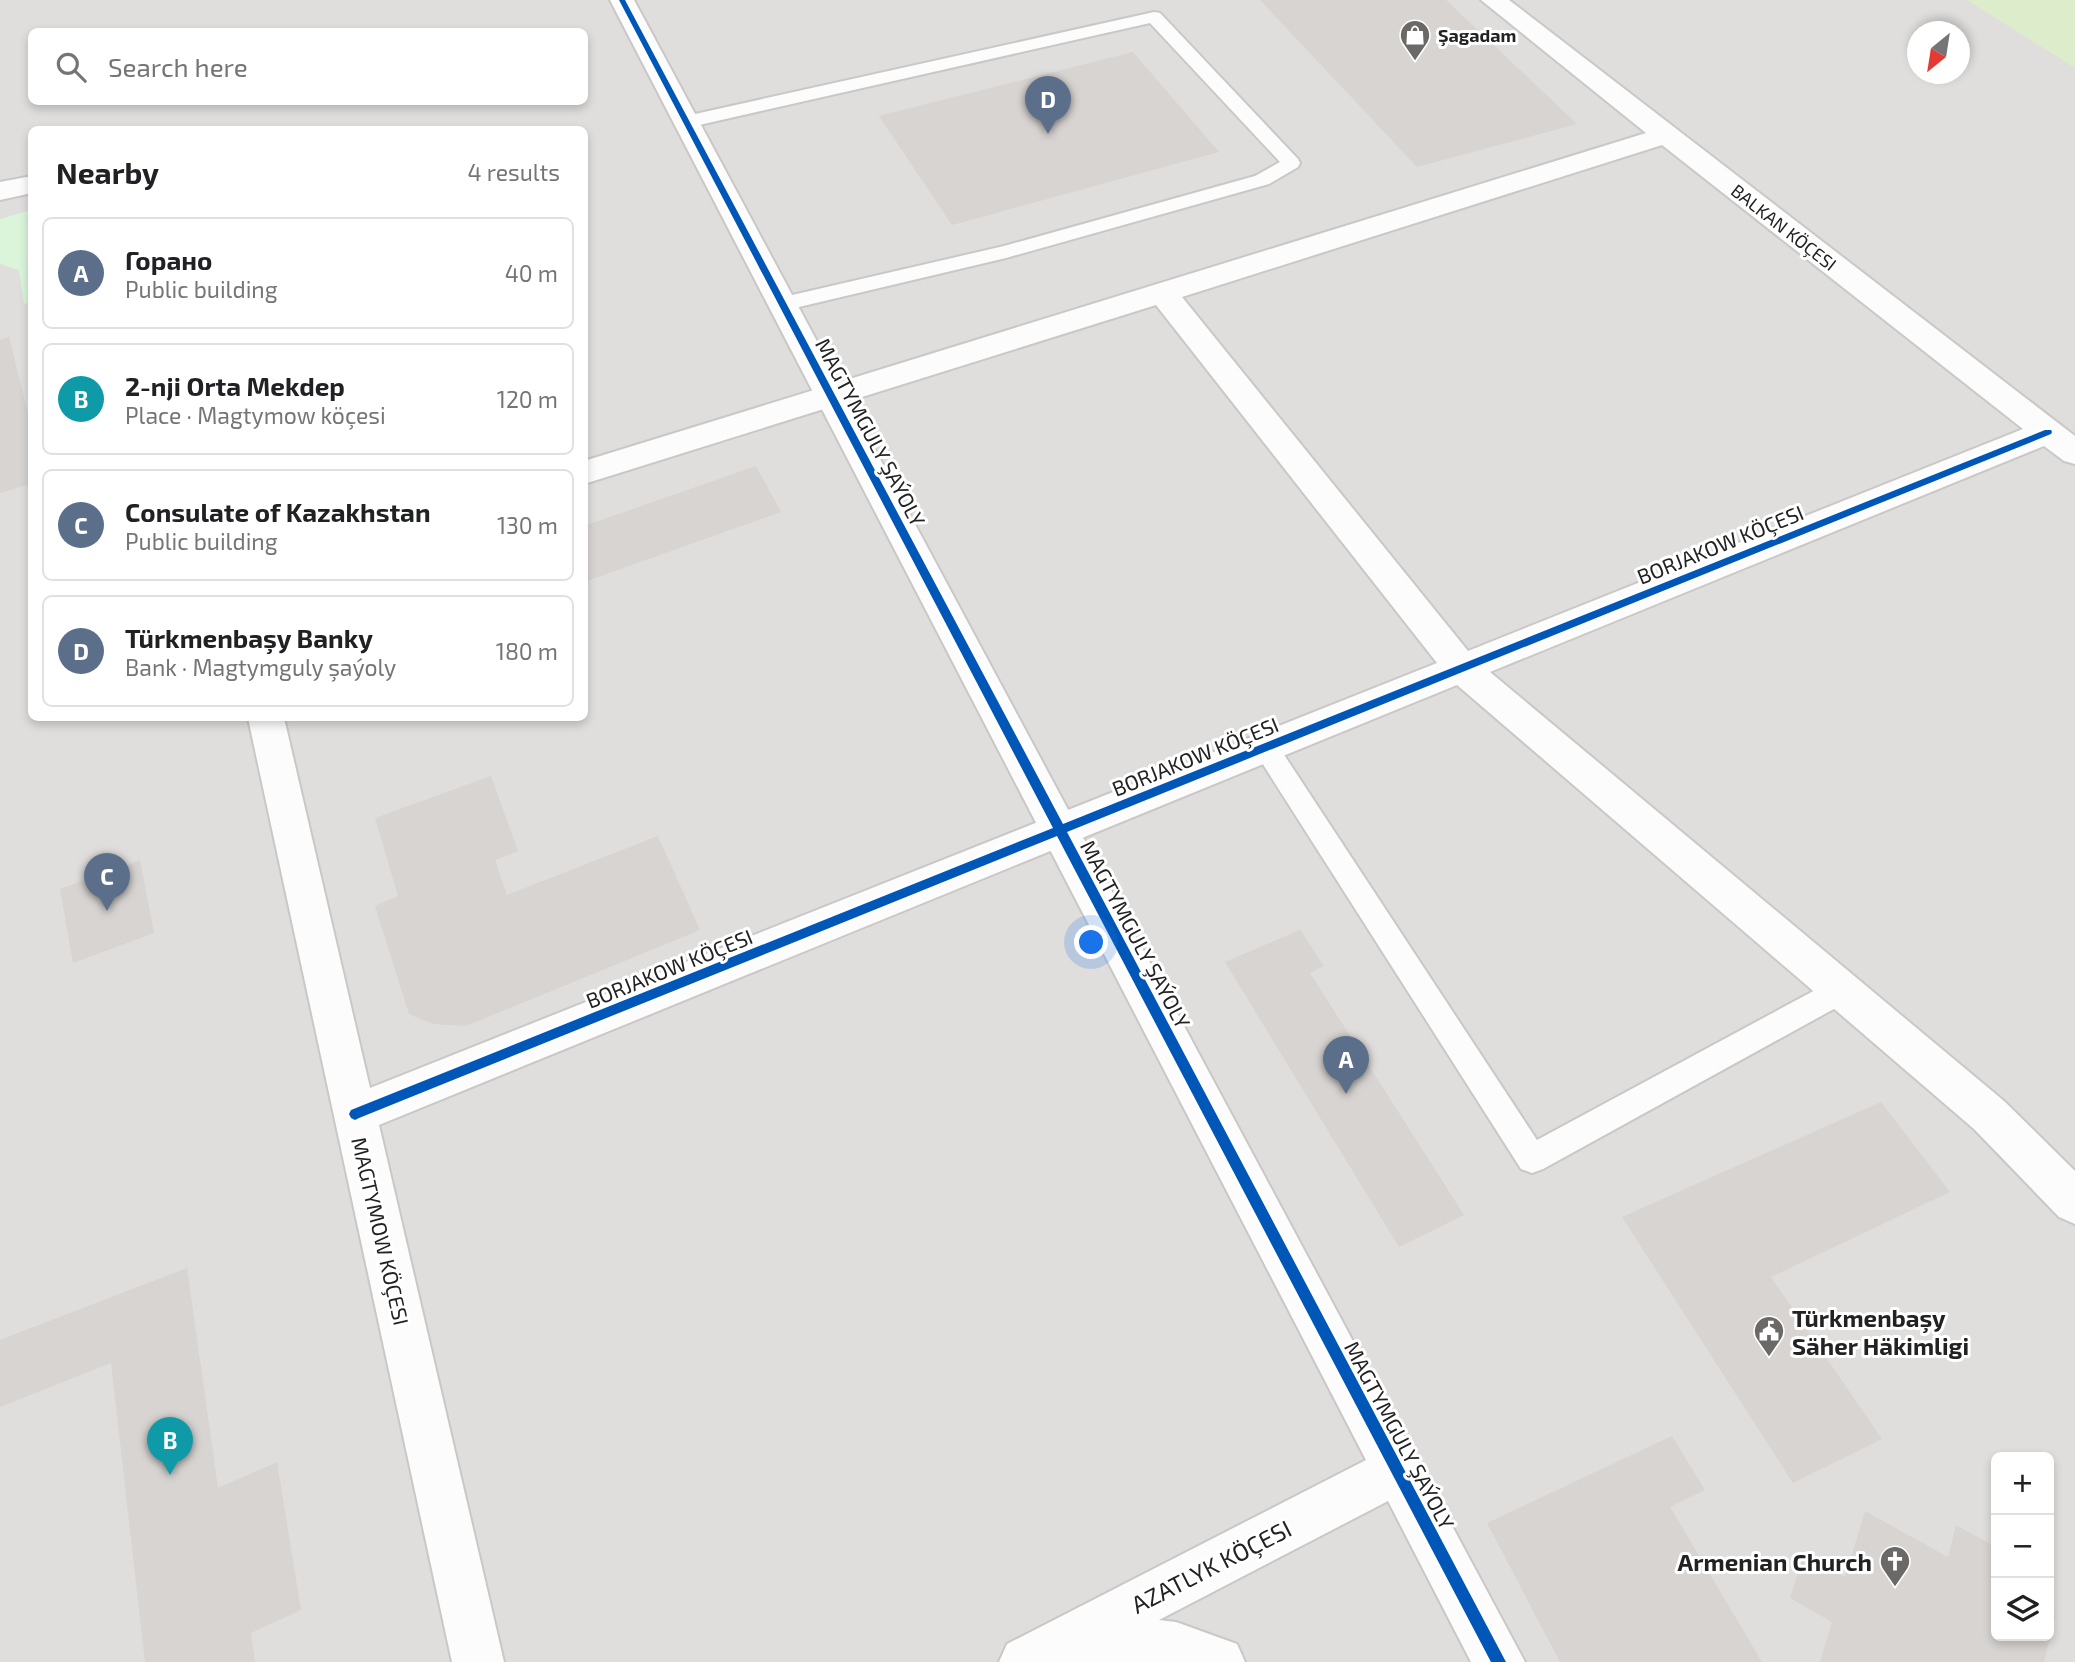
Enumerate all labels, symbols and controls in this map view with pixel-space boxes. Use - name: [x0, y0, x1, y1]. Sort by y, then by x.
- shop icon: Şagadam: [1398, 18, 1432, 62]
- north arrow: [1907, 21, 1970, 84]
- place label: Şagadam: [1438, 24, 1516, 47]
- search box: [28, 28, 588, 105]
- icon: search: [52, 48, 90, 86]
- text: Search here: [108, 51, 248, 82]
- pin: D: [1025, 76, 1071, 134]
- text: Nearby: [56, 154, 159, 190]
- text: 4 results: [468, 158, 560, 186]
- street label: BALKAN KÖÇESI: [1726, 179, 1841, 276]
- text: Горано: [125, 244, 212, 275]
- text: A: [73, 259, 89, 287]
- text: 40 m: [505, 259, 558, 287]
- text: Public building: [125, 275, 278, 303]
- street label: MAGTYMGULY ŞAÝOLY: [809, 334, 931, 531]
- text: 2-nji Orta Mekdep: [125, 370, 345, 401]
- text: B: [74, 385, 88, 413]
- text: 120 m: [497, 385, 558, 413]
- text: Place · Magtymow köçesi: [125, 401, 386, 429]
- text: Consulate of Kazakhstan: [125, 496, 431, 527]
- street label: BORJAKOW KÖÇESI: [1633, 499, 1808, 591]
- text: C: [74, 511, 88, 539]
- text: 130 m: [497, 511, 558, 539]
- text: Public building: [125, 527, 278, 555]
- text: Türkmenbaşy Banky: [125, 622, 373, 653]
- text: D: [73, 637, 89, 665]
- text: 180 m: [496, 637, 558, 665]
- text: Bank · Magtymguly şaýoly: [125, 653, 396, 681]
- street label: BORJAKOW KÖÇESI: [1108, 711, 1283, 803]
- street label: MAGTYMGULY ŞAÝOLY: [1074, 836, 1196, 1033]
- pin: C: [84, 853, 130, 911]
- street label: BORJAKOW KÖÇESI: [582, 923, 757, 1015]
- your location: [1074, 925, 1108, 959]
- pin: A: [1323, 1036, 1369, 1094]
- street label: MAGTYMOW KÖÇESI: [345, 1135, 415, 1328]
- place label: Türkmenbaşy Säher Häkimligi: [1792, 1303, 1969, 1360]
- public building icon: Türkmenbaşy Säher Häkimligi: [1752, 1314, 1786, 1358]
- street label: MAGTYMGULY ŞAÝOLY: [1338, 1337, 1460, 1534]
- pin: B: [147, 1417, 193, 1475]
- map controls: [1991, 1452, 2054, 1641]
- button: +: [1991, 1452, 2054, 1515]
- street label: AZATLYK KÖÇESI: [1126, 1513, 1296, 1620]
- button: −: [1991, 1515, 2054, 1578]
- church icon: Armenian Church: [1878, 1544, 1912, 1588]
- place label: Armenian Church: [1678, 1547, 1872, 1576]
- button: layers: [1991, 1578, 2054, 1641]

